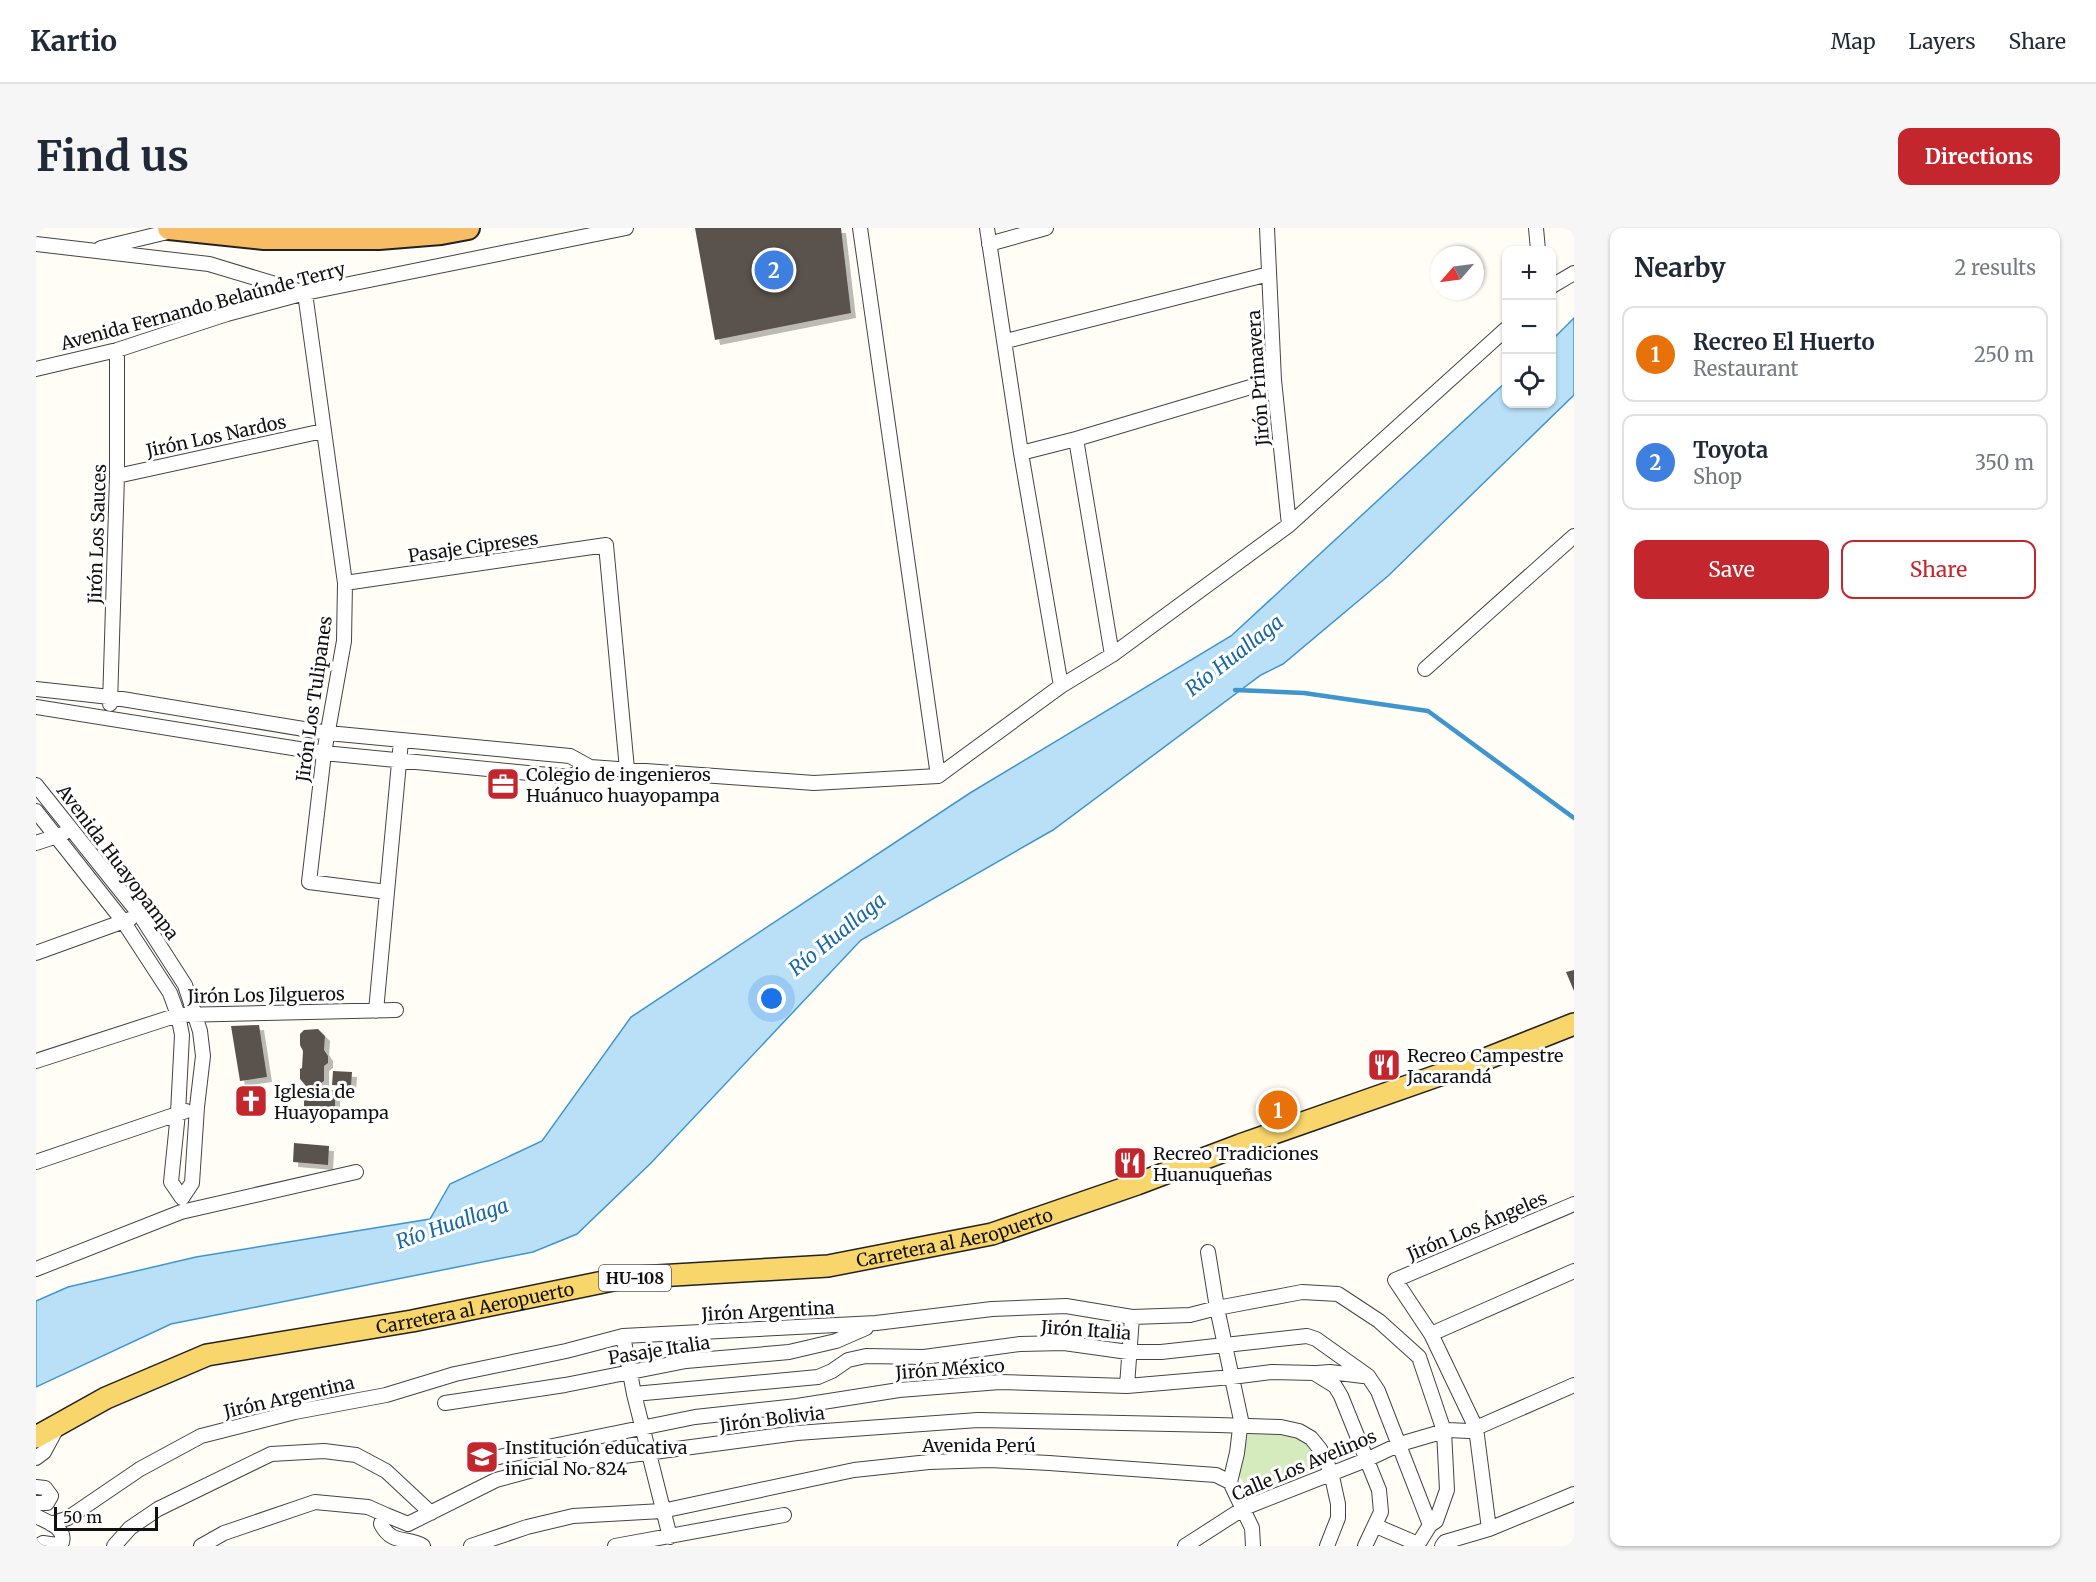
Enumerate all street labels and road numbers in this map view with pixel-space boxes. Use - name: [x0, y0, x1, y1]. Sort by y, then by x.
- street label: Avenida Fernando Belaúnde Terry: [57, 257, 348, 355]
- street label: Jirón Primavera: [1242, 309, 1274, 448]
- street label: Jirón Los Nardos: [143, 410, 288, 462]
- street label: Jirón Los Sauces: [83, 463, 111, 605]
- street label: Pasaje Cipreses: [406, 526, 540, 568]
- street label: Jirón Los Tulipanes: [291, 614, 337, 784]
- street label: Avenida Huayopampa: [52, 779, 184, 944]
- street label: Jirón Los Jilgueros: [186, 982, 345, 1008]
- street label: Jirón Los Ángeles: [1403, 1186, 1551, 1266]
- street label: Carretera al Aeropuerto: [854, 1202, 1056, 1272]
- road number: HU-108: [599, 1265, 671, 1291]
- street label: Carretera al Aeropuerto: [374, 1277, 576, 1338]
- street label: Jirón Argentina: [700, 1296, 835, 1326]
- street label: Jirón Italia: [1039, 1315, 1132, 1345]
- street label: Pasaje Italia: [606, 1331, 712, 1369]
- street label: Jirón México: [894, 1354, 1005, 1384]
- street label: Jirón Argentina: [221, 1371, 357, 1423]
- street label: Jirón Bolivia: [717, 1401, 826, 1437]
- street label: Calle Los Avelinos: [1228, 1424, 1380, 1506]
- street label: Avenida Perú: [921, 1434, 1036, 1457]

